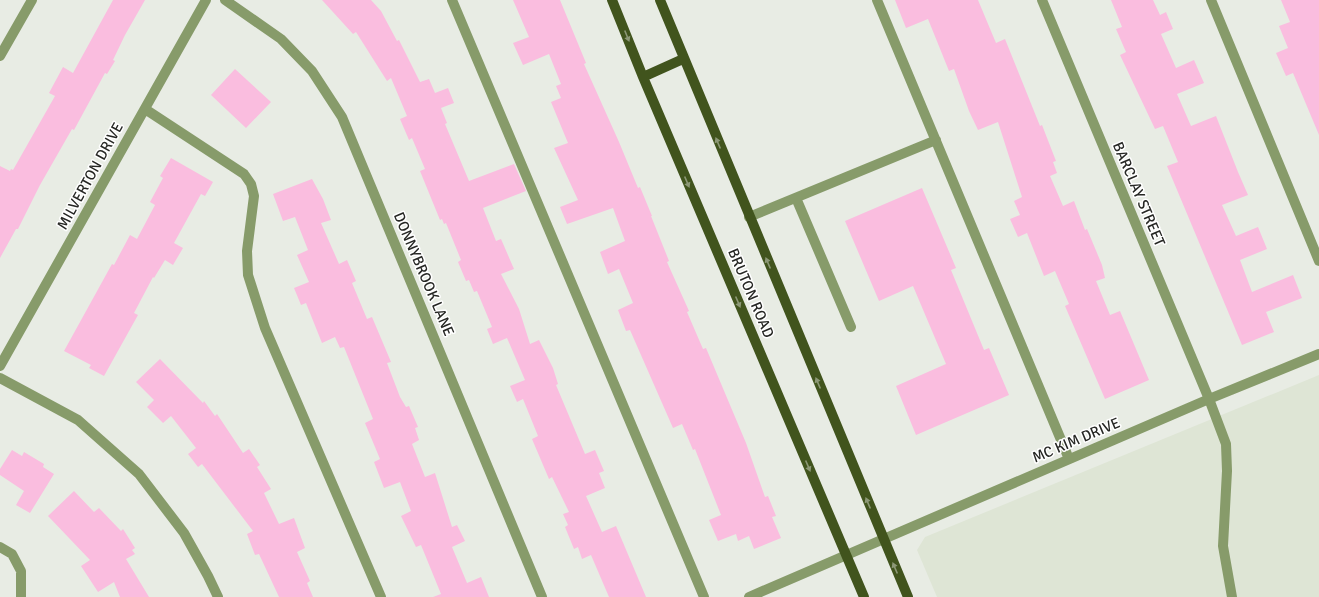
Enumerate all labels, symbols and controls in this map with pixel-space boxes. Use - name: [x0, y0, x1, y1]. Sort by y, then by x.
- one-way arrow: [624, 31, 630, 43]
- street label: MILVERTON DRIVE: [53, 119, 127, 233]
- one-way arrow: [715, 137, 721, 149]
- street label: BARCLAY STREET: [1109, 139, 1169, 249]
- one-way arrow: [685, 177, 691, 189]
- street label: DONNYBROOK LANE: [390, 209, 458, 339]
- street label: BRUTON ROAD: [724, 245, 778, 341]
- one-way arrow: [765, 257, 771, 269]
- one-way arrow: [736, 296, 742, 308]
- one-way arrow: [815, 377, 821, 389]
- street label: MC KIM DRIVE: [1029, 413, 1123, 467]
- one-way arrow: [806, 461, 812, 473]
- one-way arrow: [865, 497, 871, 509]
- one-way arrow: [892, 562, 898, 574]

